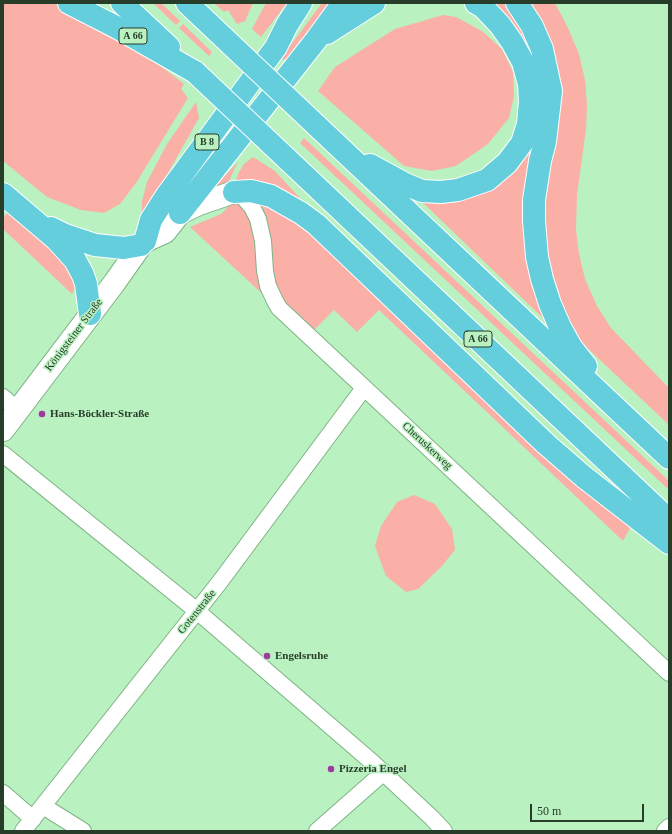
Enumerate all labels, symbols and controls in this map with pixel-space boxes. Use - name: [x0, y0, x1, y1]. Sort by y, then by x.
- road number: A 66: [119, 28, 147, 44]
- road number: B 8: [195, 134, 219, 150]
- street label: Königsteiner Straße: [42, 296, 106, 374]
- road number: A 66: [464, 331, 492, 347]
- place label: Hans-Böckler-Straße: [50, 407, 149, 421]
- marker: Hans-Böckler-Straße: [37, 409, 47, 419]
- street label: Cheruskerweg: [399, 420, 455, 472]
- street label: Gotenstraße: [175, 587, 219, 637]
- place label: Engelsruhe: [275, 649, 328, 663]
- marker: Engelsruhe: [262, 651, 272, 661]
- place label: Pizzeria Engel: [339, 762, 407, 776]
- marker: Pizzeria Engel: [326, 764, 336, 774]
- scale bar: [532, 796, 646, 822]
- text: 50 m: [537, 804, 561, 818]

